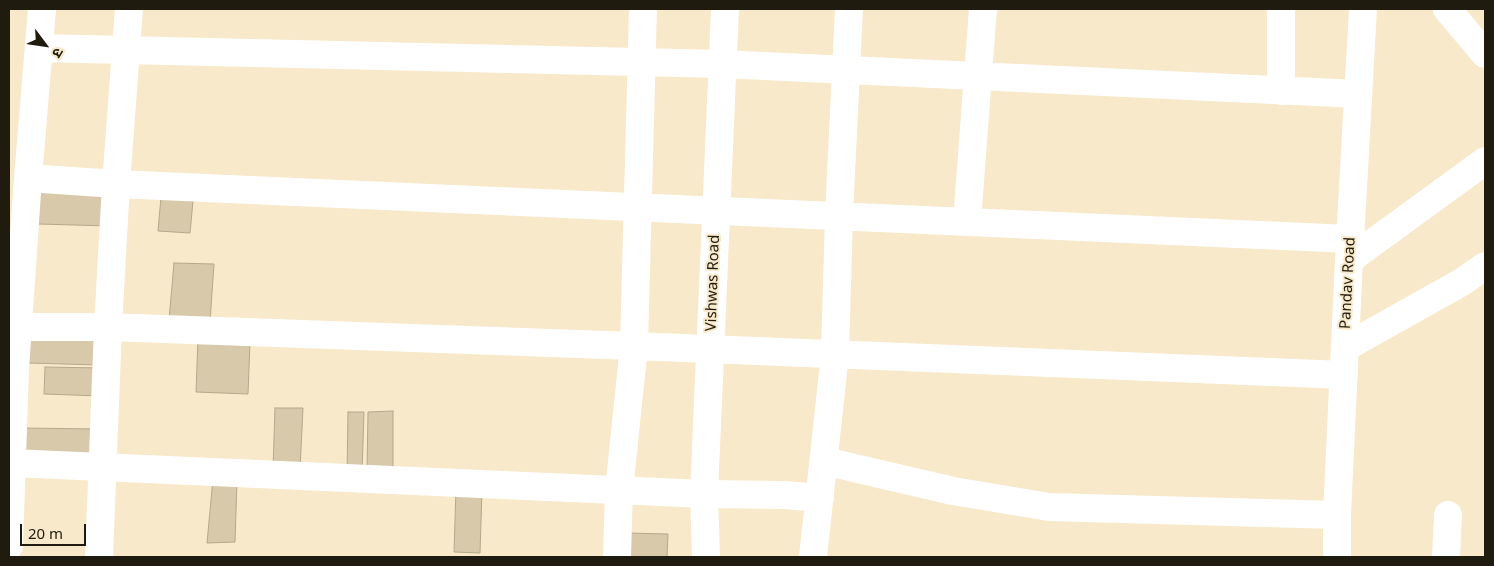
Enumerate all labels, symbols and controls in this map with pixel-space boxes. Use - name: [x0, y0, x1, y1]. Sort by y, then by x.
- north arrow: [20, 20, 70, 70]
- text: उ: [48, 45, 69, 61]
- street label: Vishwas Road: [702, 234, 724, 332]
- street label: Pandav Road: [1337, 237, 1359, 329]
- scale bar: [22, 514, 89, 546]
- text: 20 m: [28, 523, 63, 543]

